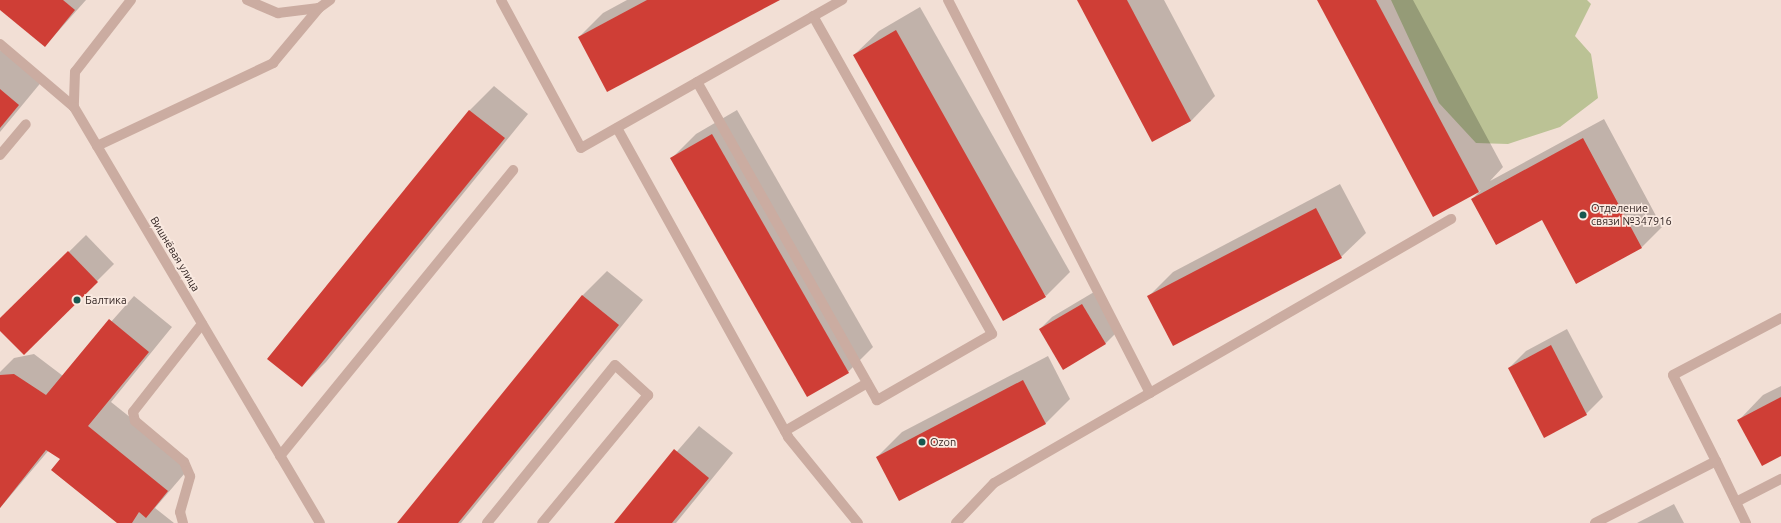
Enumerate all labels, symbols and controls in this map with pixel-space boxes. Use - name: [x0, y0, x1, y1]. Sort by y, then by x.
- place label: Отделение связи №347916: [1591, 202, 1672, 228]
- marker: Отделение связи №347916: [1578, 210, 1588, 220]
- street label: Вишнёвая улица: [147, 214, 203, 294]
- place label: Балтика: [85, 293, 127, 307]
- marker: Балтика: [72, 295, 82, 305]
- place label: Ozon: [930, 435, 956, 449]
- marker: Ozon: [917, 437, 927, 447]

